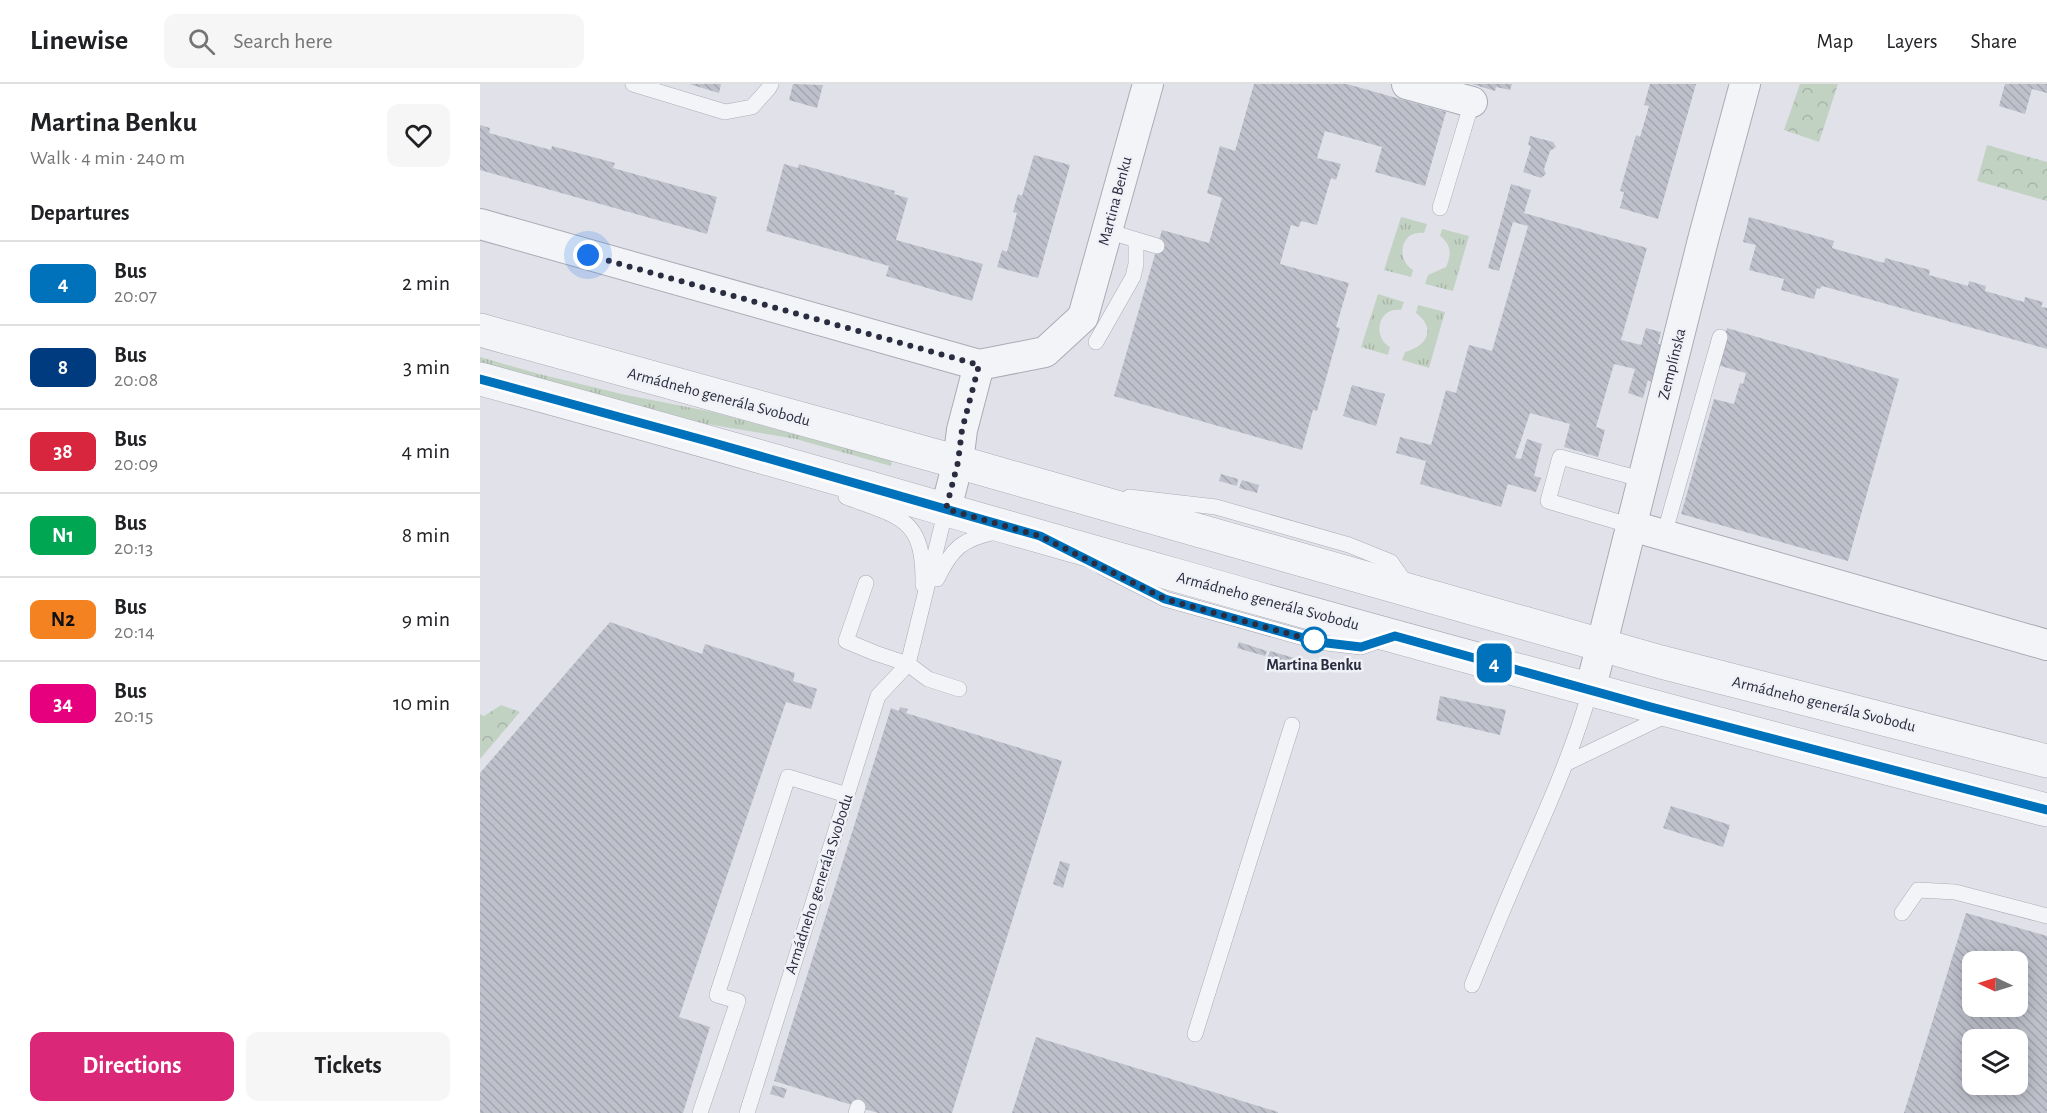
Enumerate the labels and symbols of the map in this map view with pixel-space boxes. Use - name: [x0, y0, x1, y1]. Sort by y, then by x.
- street label: Martina Benku: [1095, 155, 1135, 247]
- your location: [573, 240, 603, 270]
- street label: Zemplínska: [1655, 327, 1689, 401]
- street label: Armádneho generála Svobodu: [626, 365, 812, 429]
- street label: Armádneho generála Svobodu: [1175, 569, 1361, 633]
- marker: Martina Benku: [1301, 627, 1327, 653]
- line badge: 4: [1474, 644, 1514, 682]
- place label: Martina Benku: [1266, 657, 1362, 673]
- street label: Armádneho generála Svobodu: [1731, 673, 1917, 735]
- street label: Armádneho generála Svobodu: [782, 792, 856, 976]
- north arrow: [1962, 951, 2028, 1017]

